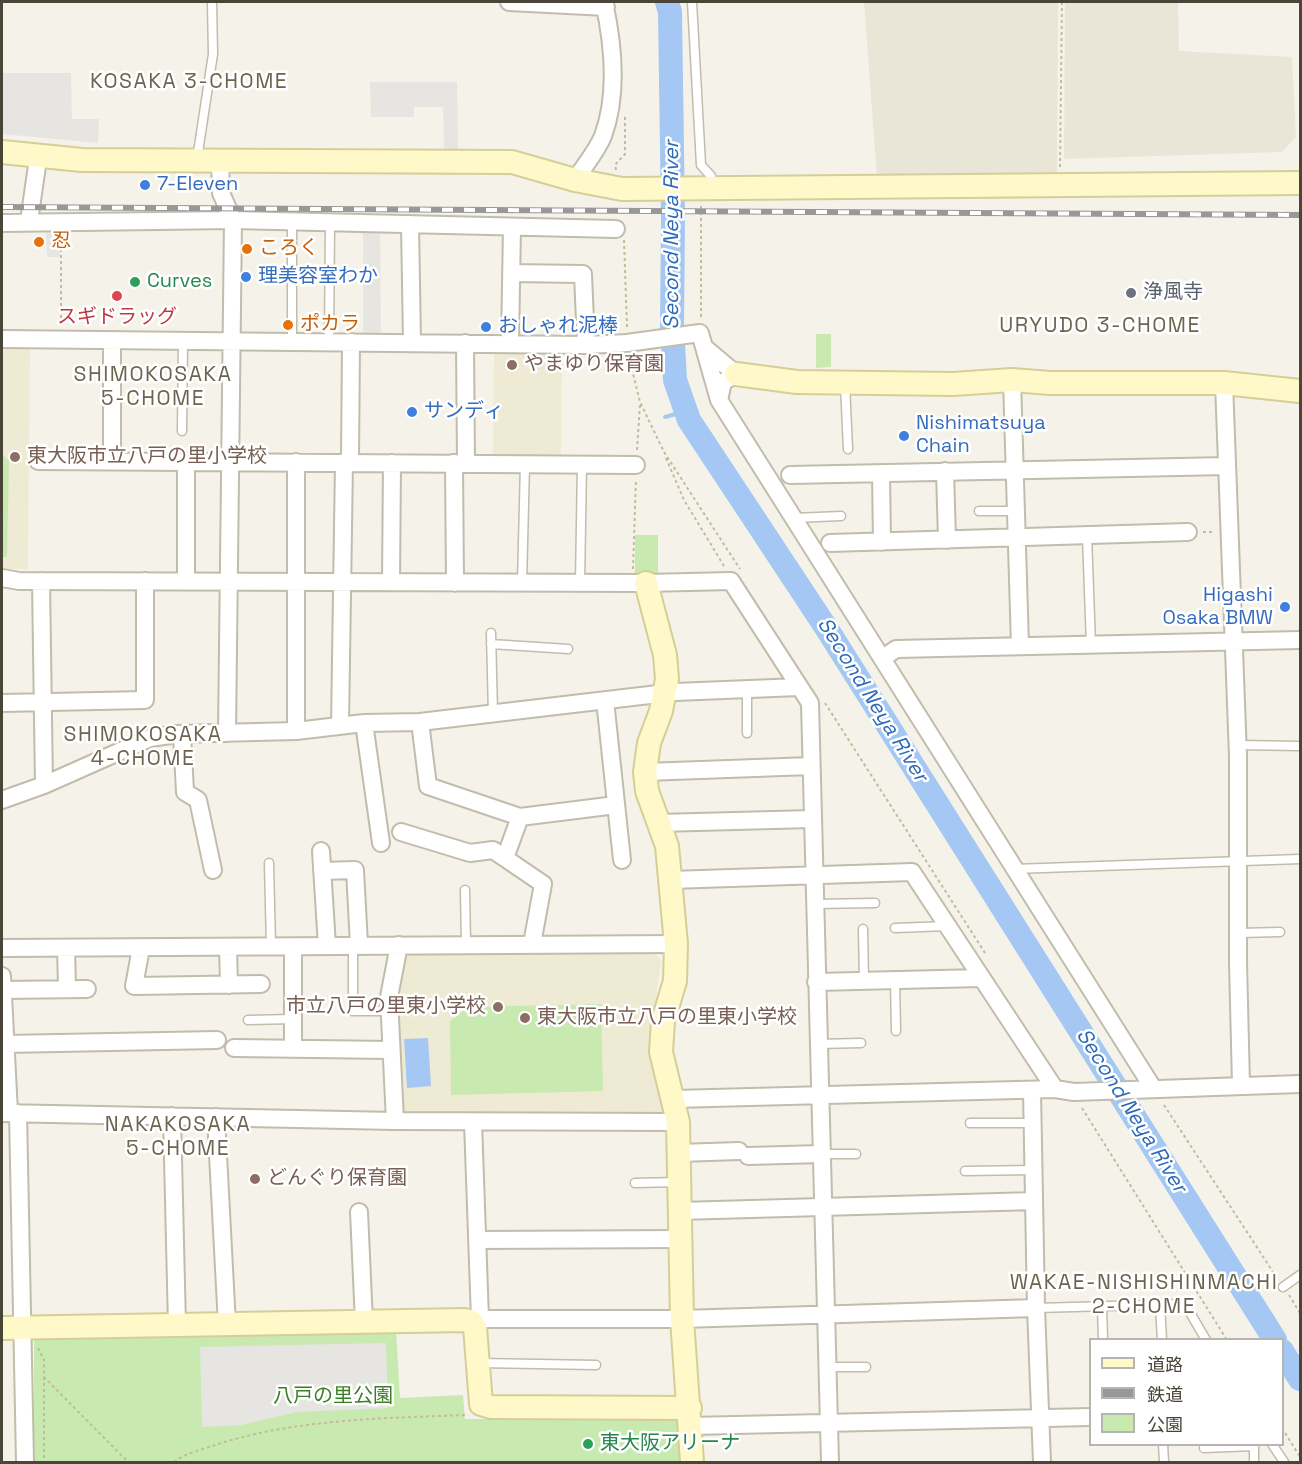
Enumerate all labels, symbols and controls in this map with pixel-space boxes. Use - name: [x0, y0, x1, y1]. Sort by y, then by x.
- district label: KOSAKA 3-CHOME: [90, 69, 288, 95]
- water label: Second Neya River: [659, 141, 685, 329]
- place label: 7-Eleven: [157, 173, 238, 197]
- marker: 7-Eleven: [138, 178, 152, 192]
- place label: 忍: [51, 230, 71, 254]
- marker: 忍: [32, 235, 46, 249]
- place label: ころく: [259, 237, 319, 261]
- marker: ころく: [240, 242, 254, 256]
- place label: 理美容室わか: [258, 265, 378, 289]
- place label: Curves: [147, 270, 212, 294]
- marker: 理美容室わか: [239, 270, 253, 284]
- marker: Curves: [128, 275, 142, 289]
- place label: 浄風寺: [1143, 281, 1203, 305]
- marker: 浄風寺: [1124, 286, 1138, 300]
- marker: スギドラッグ: [110, 289, 124, 303]
- place label: スギドラッグ: [57, 306, 177, 330]
- place label: ポカラ: [300, 313, 360, 337]
- district label: URYUDO 3-CHOME: [999, 313, 1201, 339]
- place label: おしゃれ泥棒: [498, 315, 618, 339]
- marker: ポカラ: [281, 318, 295, 332]
- marker: おしゃれ泥棒: [479, 320, 493, 334]
- place label: やまゆり保育園: [524, 353, 664, 377]
- marker: やまゆり保育園: [505, 358, 519, 372]
- district label: SHIMOKOSAKA 5-CHOME: [74, 362, 232, 412]
- place label: サンディ: [424, 400, 504, 424]
- marker: サンディ: [405, 405, 419, 419]
- place label: Nishimatsuya Chain: [916, 412, 1046, 459]
- marker: Nishimatsuya Chain: [897, 429, 911, 443]
- place label: 東大阪市立八戸の里小学校: [27, 445, 267, 469]
- marker: 東大阪市立八戸の里小学校: [8, 450, 22, 464]
- place label: Higashi Osaka BMW: [1162, 584, 1273, 631]
- marker: Higashi Osaka BMW: [1278, 600, 1292, 614]
- water label: Second Neya River: [811, 613, 933, 787]
- district label: SHIMOKOSAKA 4-CHOME: [64, 722, 222, 772]
- place label: 市立八戸の里東小学校: [286, 995, 486, 1019]
- marker: 市立八戸の里東小学校: [491, 1000, 505, 1014]
- place label: 東大阪市立八戸の里東小学校: [537, 1006, 797, 1030]
- marker: 東大阪市立八戸の里東小学校: [518, 1011, 532, 1025]
- water label: Second Neya River: [1070, 1024, 1192, 1198]
- district label: NAKAKOSAKA 5-CHOME: [105, 1112, 251, 1162]
- place label: どんぐり保育園: [267, 1167, 407, 1191]
- marker: どんぐり保育園: [248, 1172, 262, 1186]
- district label: WAKAE-NISHISHINMACHI 2-CHOME: [1010, 1270, 1278, 1320]
- legend: [1089, 1338, 1284, 1446]
- text: 道路: [1147, 1353, 1183, 1376]
- text: 鉄道: [1147, 1383, 1183, 1406]
- park label: 八戸の里公園: [273, 1385, 393, 1409]
- text: 公園: [1147, 1413, 1183, 1436]
- place label: 東大阪アリーナ: [600, 1432, 740, 1456]
- marker: 東大阪アリーナ: [581, 1437, 595, 1451]

